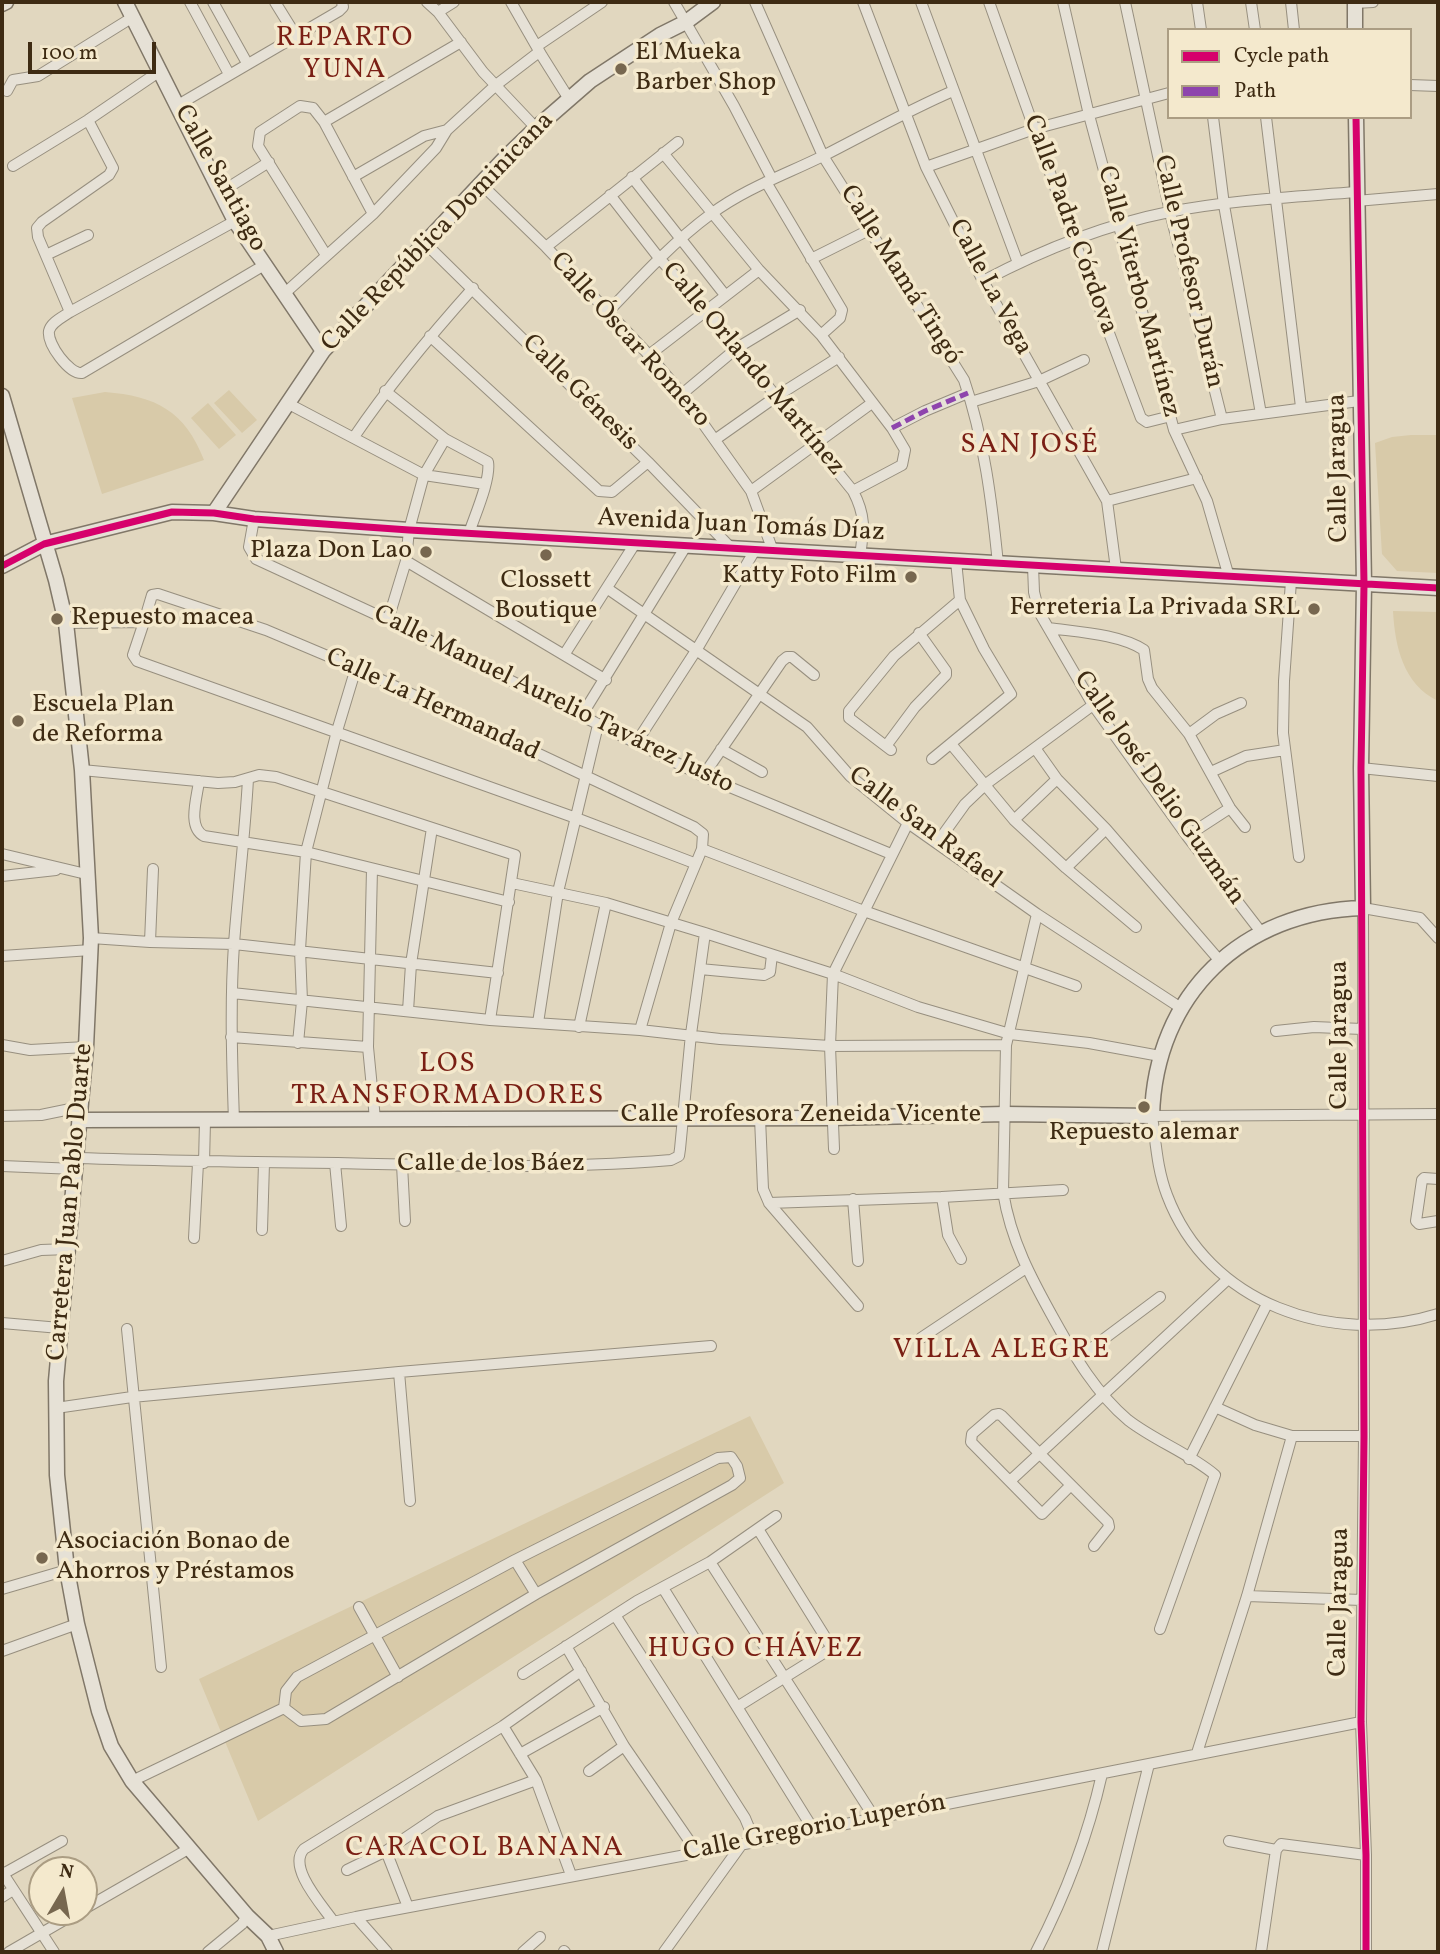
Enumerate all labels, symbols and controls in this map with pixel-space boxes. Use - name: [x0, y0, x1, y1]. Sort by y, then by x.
- district label: REPARTO YUNA: [277, 23, 413, 89]
- scale bar: [32, 28, 159, 72]
- legend: [1167, 28, 1412, 119]
- place label: El Mueka Barber Shop: [635, 38, 776, 100]
- text: 100 m: [41, 39, 98, 68]
- text: Cycle path: [1234, 42, 1329, 71]
- marker: El Mueka Barber Shop: [613, 61, 629, 77]
- text: Path: [1234, 77, 1276, 106]
- street label: Calle Santiago: [166, 100, 272, 258]
- street label: Calle República Dominicana: [316, 107, 562, 359]
- street label: Calle Padre Córdova: [1015, 111, 1123, 339]
- street label: Calle Profesor Durán: [1145, 152, 1229, 392]
- street label: Calle Viterbo Martínez: [1088, 163, 1186, 421]
- street label: Calle Mamá Tingó: [831, 181, 967, 371]
- street label: Calle La Vega: [940, 215, 1038, 361]
- street label: Calle Óscar Romero: [542, 247, 716, 435]
- street label: Calle Orlando Martínez: [654, 257, 850, 483]
- street label: Calle Génesis: [514, 329, 644, 459]
- street label: Calle Jaragua: [1323, 393, 1357, 543]
- district label: SAN JOSÉ: [961, 430, 1099, 464]
- street label: Avenida Juan Tomás Díaz: [596, 504, 886, 550]
- place label: Plaza Don Lao: [250, 536, 412, 568]
- marker: Plaza Don Lao: [418, 544, 434, 560]
- marker: Clossett Boutique: [538, 547, 554, 563]
- place label: Katty Foto Film: [722, 561, 897, 593]
- place label: Clossett Boutique: [495, 566, 597, 628]
- marker: Katty Foto Film: [903, 569, 919, 585]
- place label: Ferreteria La Privada SRL: [1010, 593, 1300, 625]
- street label: Calle Manuel Aurelio Tavárez Justo: [368, 600, 738, 802]
- marker: Ferreteria La Privada SRL: [1306, 601, 1322, 617]
- place label: Repuesto macea: [71, 603, 254, 635]
- marker: Repuesto macea: [49, 611, 65, 627]
- street label: Calle La Hermandad: [320, 643, 544, 769]
- street label: Calle José Delio Guzmán: [1065, 666, 1251, 912]
- place label: Escuela Plan de Reforma: [32, 690, 175, 752]
- marker: Escuela Plan de Reforma: [10, 713, 26, 729]
- street label: Calle San Rafael: [841, 761, 1007, 897]
- street label: Calle Jaragua: [1325, 960, 1357, 1110]
- street label: Carretera Juan Pablo Duarte: [43, 1042, 101, 1362]
- district label: LOS TRANSFORMADORES: [293, 1049, 603, 1115]
- marker: Repuesto alemar: [1136, 1099, 1152, 1115]
- street label: Calle Profesora Zeneida Vicente: [621, 1100, 981, 1132]
- place label: Repuesto alemar: [1049, 1118, 1239, 1150]
- street label: Calle de los Báez: [397, 1149, 585, 1181]
- district label: VILLA ALEGRE: [894, 1335, 1110, 1369]
- place label: Asociación Bonao de Ahorros y Préstamos: [56, 1527, 294, 1588]
- street label: Calle Jaragua: [1324, 1527, 1358, 1677]
- marker: Asociación Bonao de Ahorros y Préstamos: [34, 1550, 50, 1566]
- district label: HUGO CHÁVEZ: [649, 1634, 863, 1668]
- street label: Calle Gregorio Luperón: [681, 1788, 949, 1870]
- district label: CARACOL BANANA: [347, 1833, 623, 1867]
- north arrow: [28, 1856, 98, 1926]
- text: N: [57, 1858, 75, 1886]

